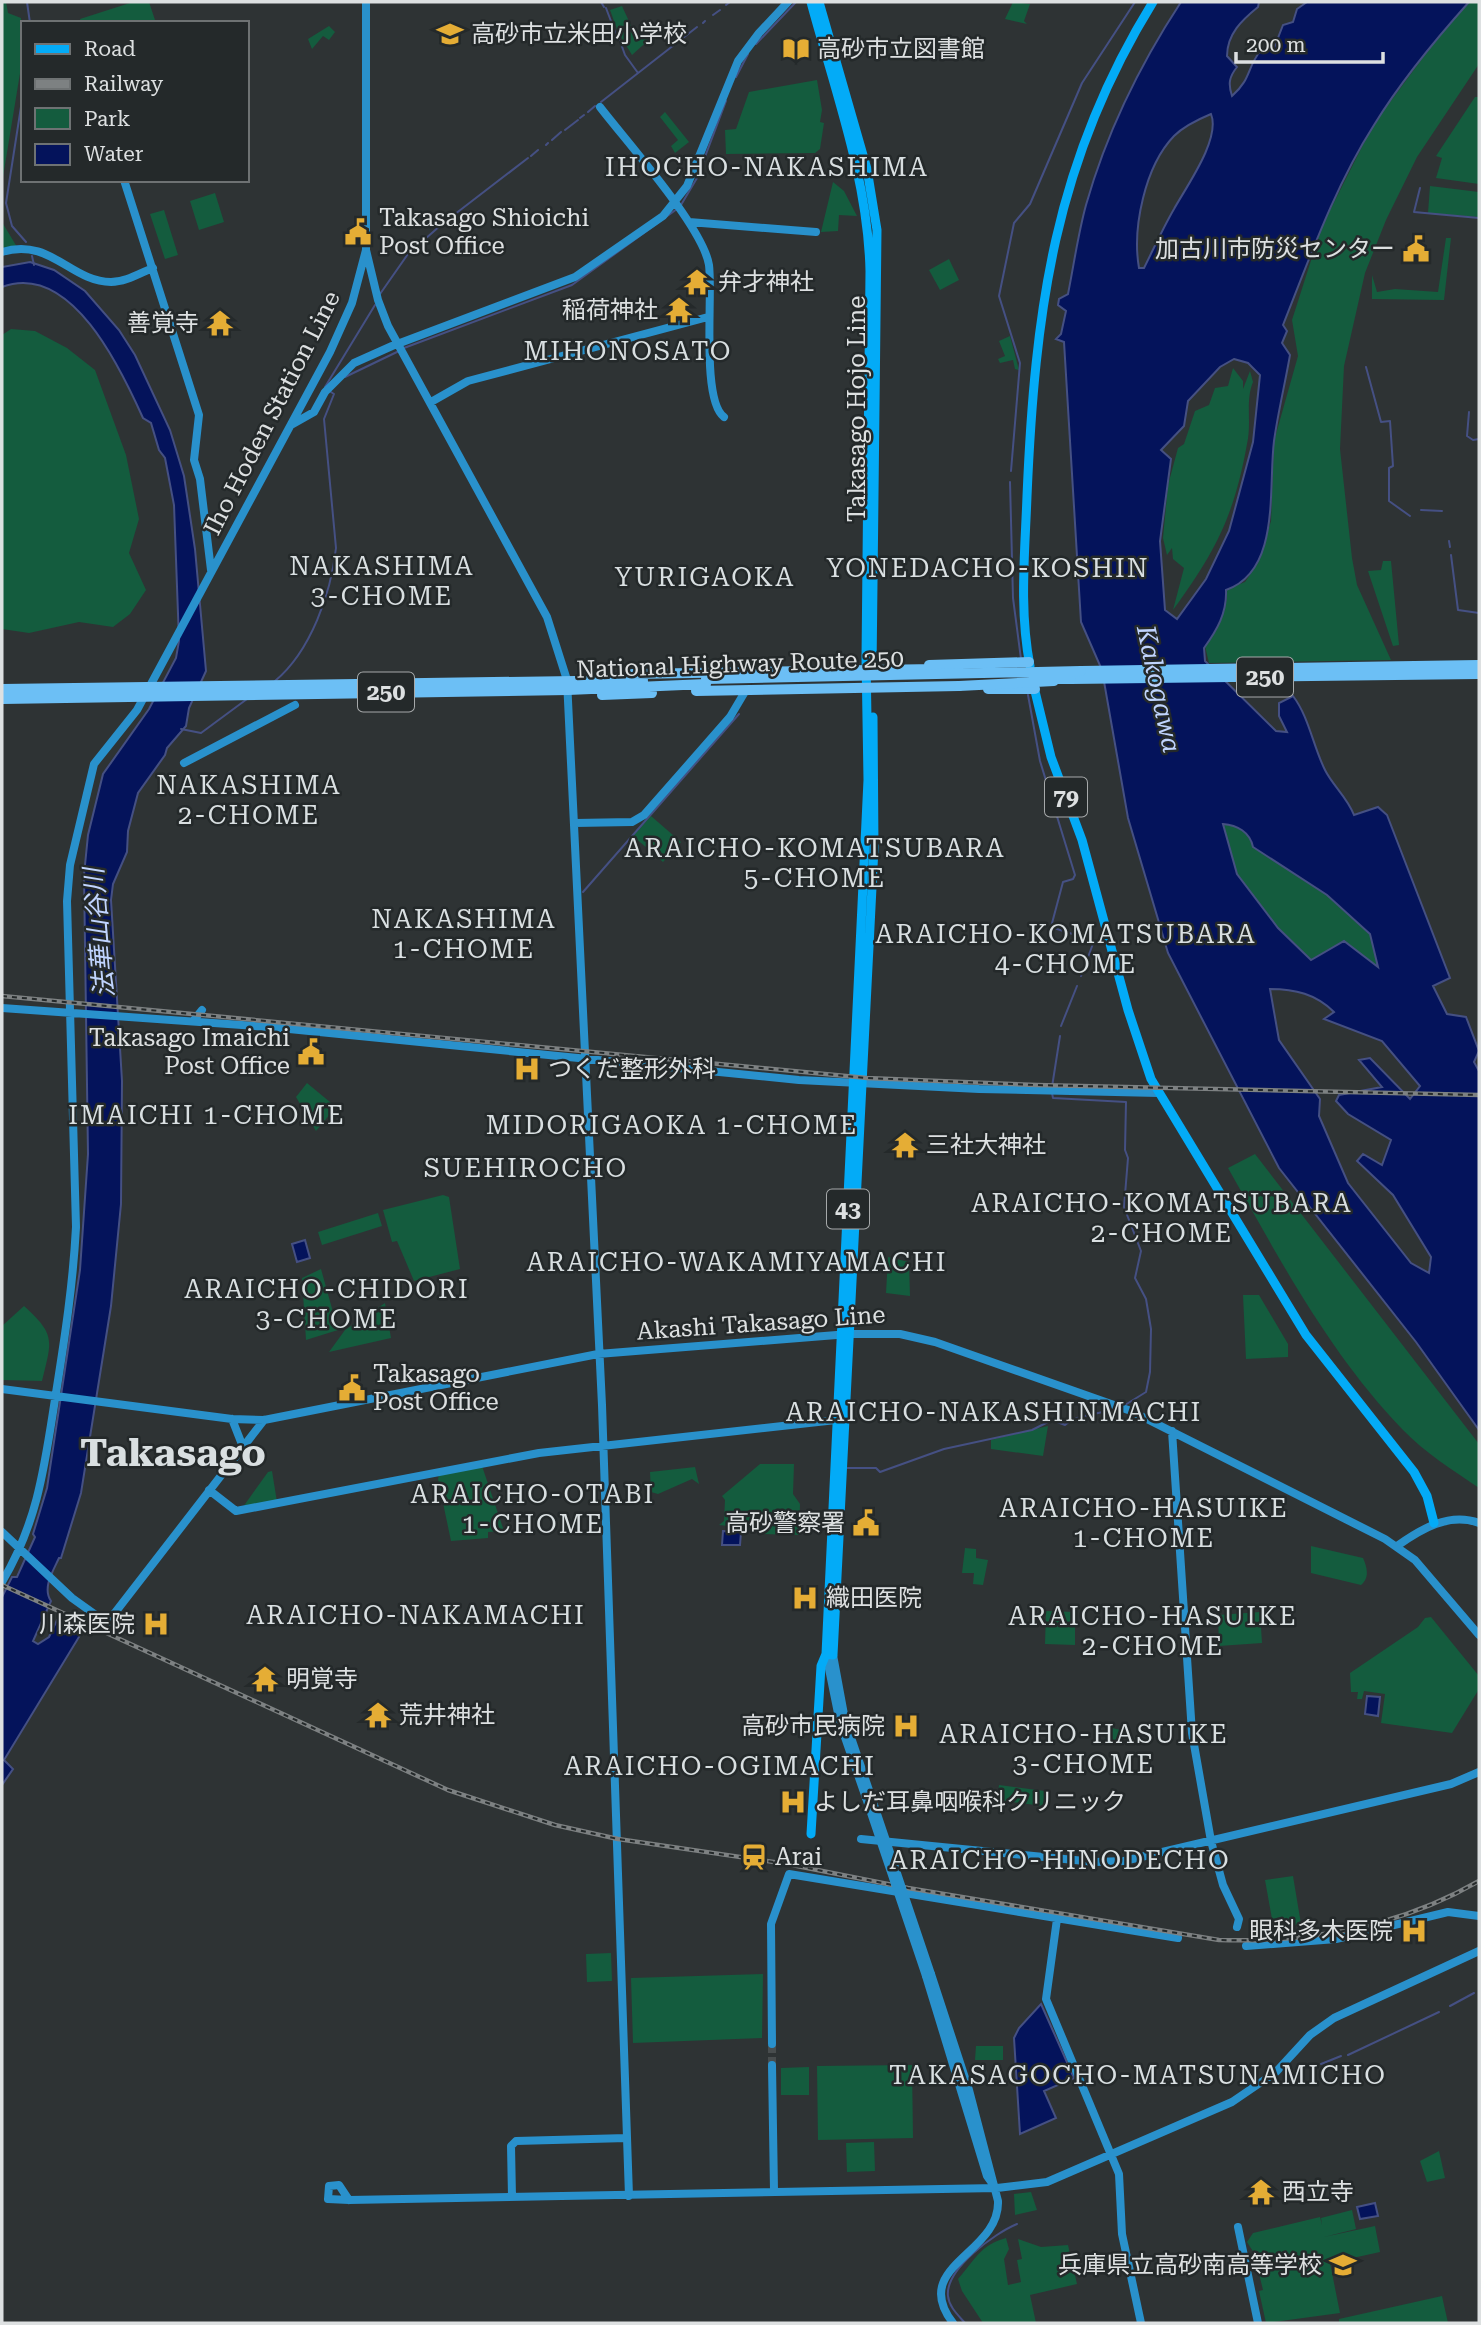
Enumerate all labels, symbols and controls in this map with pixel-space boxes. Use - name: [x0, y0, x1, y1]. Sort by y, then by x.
- school or university icon: 高砂市立米田小学校: [435, 19, 465, 49]
- place label: 高砂市立米田小学校: [471, 20, 687, 48]
- legend: [21, 21, 248, 182]
- scale bar: [1236, 21, 1383, 65]
- text: 200 m: [1246, 33, 1306, 57]
- library icon: 高砂市立図書館: [781, 34, 811, 64]
- place label: 高砂市立図書館: [817, 35, 985, 63]
- text: Road: [84, 37, 136, 61]
- text: Railway: [84, 72, 164, 96]
- text: Park: [84, 107, 130, 131]
- text: Water: [84, 142, 144, 166]
- district label: IHOCHO-NAKASHIMA: [605, 152, 929, 182]
- place label: Takasago Shioichi Post Office: [379, 204, 589, 260]
- public building icon: Takasago Shioichi Post Office: [343, 217, 373, 247]
- public building icon: 加古川市防災センター: [1401, 234, 1431, 264]
- place label: 加古川市防災センター: [1155, 235, 1395, 263]
- temple icon: 弁才神社: [682, 267, 712, 297]
- place label: 弁才神社: [718, 268, 814, 296]
- street label: Iho Hoden Station Line: [198, 286, 346, 540]
- temple icon: 稲荷神社: [664, 295, 694, 325]
- place label: 稲荷神社: [562, 296, 658, 324]
- street label: Takasago Hojo Line: [843, 296, 871, 522]
- temple icon: 善覚寺: [205, 308, 235, 338]
- place label: 善覚寺: [127, 309, 199, 337]
- district label: MIHONOSATO: [524, 336, 732, 366]
- district label: NAKASHIMA 3-CHOME: [289, 551, 475, 611]
- district label: YONEDACHO-KOSHIN: [826, 553, 1150, 583]
- district label: YURIGAOKA: [615, 562, 795, 592]
- water label: Kakogawa: [1131, 622, 1187, 755]
- street label: National Highway Route 250: [576, 644, 904, 684]
- road number: 250: [1237, 657, 1293, 696]
- road number: 250: [358, 672, 414, 712]
- district label: NAKASHIMA 2-CHOME: [156, 770, 342, 830]
- road number: 79: [1045, 778, 1087, 817]
- district label: ARAICHO-KOMATSUBARA 5-CHOME: [624, 833, 1006, 893]
- water label: 法華山谷川: [78, 864, 120, 999]
- district label: NAKASHIMA 1-CHOME: [371, 904, 557, 964]
- district label: ARAICHO-KOMATSUBARA 4-CHOME: [875, 919, 1257, 979]
- place label: Takasago Imaichi Post Office: [89, 1024, 290, 1080]
- public building icon: Takasago Imaichi Post Office: [296, 1037, 326, 1067]
- hospital icon: つくだ整形外科: [512, 1054, 542, 1084]
- place label: つくだ整形外科: [548, 1055, 716, 1083]
- district label: IMAICHI 1-CHOME: [68, 1100, 346, 1130]
- district label: MIDORIGAOKA 1-CHOME: [486, 1110, 858, 1140]
- temple icon: 三社大神社: [890, 1130, 920, 1160]
- place label: 三社大神社: [926, 1131, 1046, 1159]
- district label: SUEHIROCHO: [424, 1153, 628, 1183]
- district label: ARAICHO-KOMATSUBARA 2-CHOME: [971, 1188, 1353, 1248]
- road number: 43: [827, 1190, 869, 1228]
- district label: ARAICHO-WAKAMIYAMACHI: [527, 1247, 947, 1277]
- district label: ARAICHO-CHIDORI 3-CHOME: [184, 1274, 470, 1334]
- street label: Akashi Takasago Line: [636, 1300, 886, 1346]
- place label: Takasago Post Office: [373, 1360, 499, 1416]
- public building icon: Takasago Post Office: [337, 1373, 367, 1403]
- district label: ARAICHO-NAKASHINMACHI: [786, 1397, 1202, 1427]
- district label: Takasago: [80, 1431, 266, 1476]
- district label: ARAICHO-OTABI 1-CHOME: [411, 1479, 655, 1539]
- district label: ARAICHO-HASUIKE 1-CHOME: [999, 1493, 1289, 1553]
- public building icon: 高砂警察署: [851, 1508, 881, 1538]
- place label: 高砂警察署: [725, 1509, 845, 1537]
- hospital icon: 織田医院: [790, 1583, 820, 1613]
- place label: 織田医院: [826, 1584, 922, 1612]
- district label: ARAICHO-NAKAMACHI: [246, 1600, 586, 1630]
- district label: ARAICHO-HASUIKE 2-CHOME: [1008, 1601, 1298, 1661]
- hospital icon: 川森医院: [141, 1609, 171, 1639]
- place label: 川森医院: [39, 1610, 135, 1638]
- temple icon: 明覚寺: [250, 1664, 280, 1694]
- place label: 明覚寺: [286, 1665, 358, 1693]
- temple icon: 荒井神社: [363, 1700, 393, 1730]
- place label: 荒井神社: [399, 1701, 495, 1729]
- hospital icon: 高砂市民病院: [891, 1711, 921, 1741]
- place label: 高砂市民病院: [741, 1712, 885, 1740]
- district label: ARAICHO-HASUIKE 3-CHOME: [939, 1719, 1229, 1779]
- district label: ARAICHO-OGIMACHI: [564, 1751, 876, 1781]
- hospital icon: よしだ耳鼻咽喉科クリニック: [778, 1787, 808, 1817]
- place label: よしだ耳鼻咽喉科クリニック: [814, 1788, 1126, 1816]
- station icon: Arai: [739, 1842, 769, 1872]
- place label: Arai: [775, 1843, 822, 1871]
- district label: ARAICHO-HINODECHO: [889, 1845, 1231, 1875]
- hospital icon: 眼科多木医院: [1399, 1916, 1429, 1946]
- place label: 眼科多木医院: [1249, 1917, 1393, 1945]
- district label: TAKASAGOCHO-MATSUNAMICHO: [889, 2060, 1387, 2090]
- temple icon: 西立寺: [1246, 2177, 1276, 2207]
- place label: 西立寺: [1282, 2178, 1354, 2206]
- school or university icon: 兵庫県立高砂南高等学校: [1328, 2250, 1358, 2280]
- place label: 兵庫県立高砂南高等学校: [1058, 2251, 1322, 2279]

